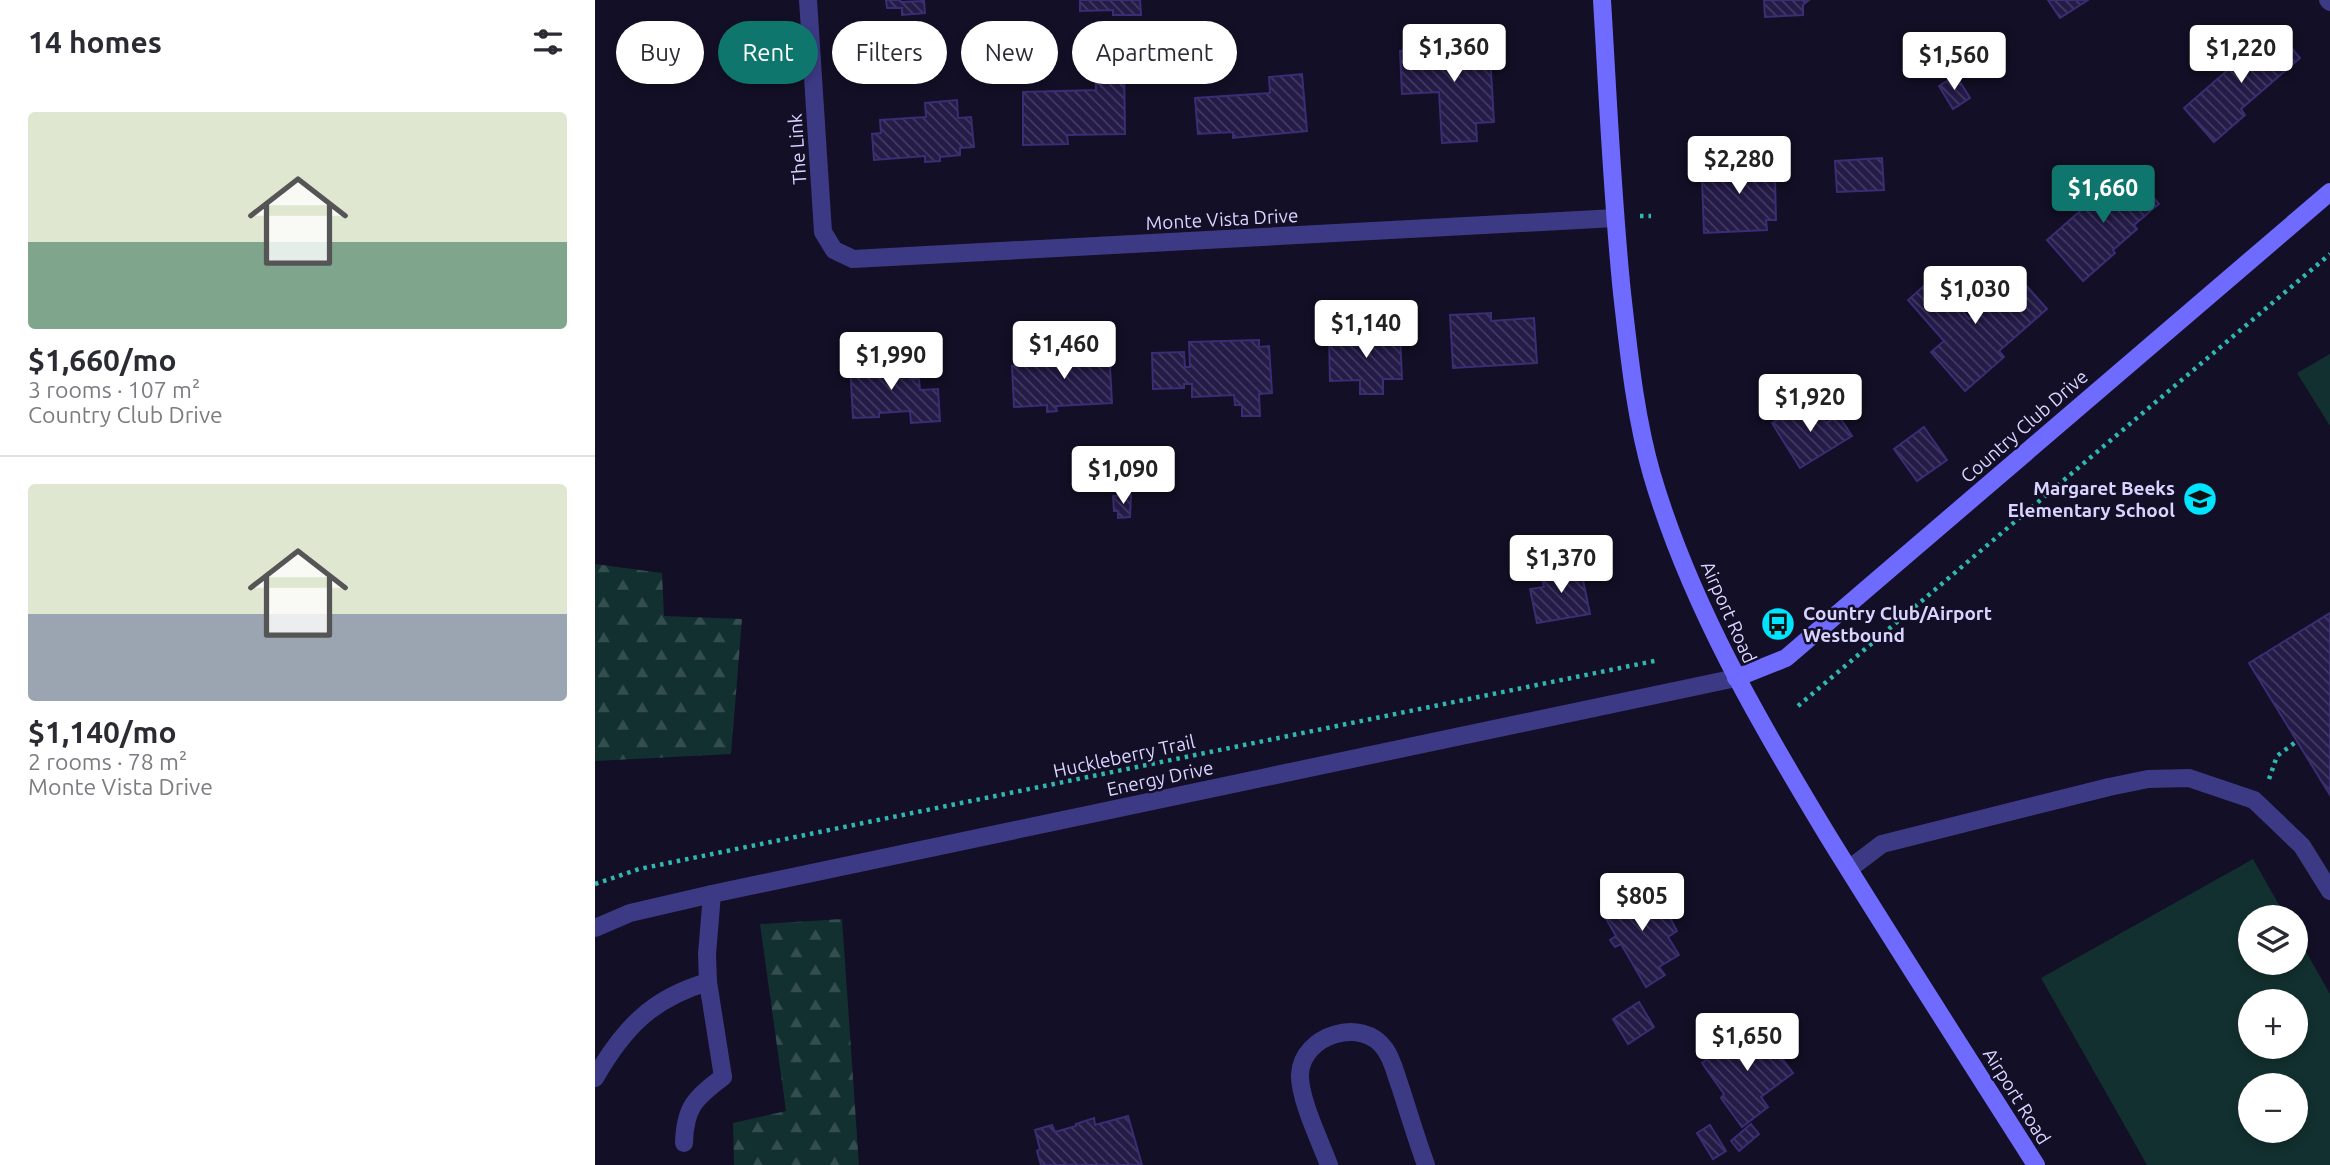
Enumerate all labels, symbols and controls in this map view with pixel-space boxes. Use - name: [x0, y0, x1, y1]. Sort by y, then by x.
- chip: Buy: [616, 21, 704, 84]
- chip: Rent: [718, 21, 818, 84]
- chip: Filters: [832, 21, 947, 84]
- chip: New: [961, 21, 1058, 84]
- chip: Apartment: [1072, 21, 1237, 84]
- icon: filters: [529, 23, 567, 61]
- pin: $1,360: [1397, 24, 1511, 84]
- text: 14 homes: [28, 25, 162, 59]
- pin: $1,220: [2184, 25, 2298, 85]
- pin: $1,560: [1897, 32, 2011, 92]
- text: $1,360: [1419, 34, 1489, 59]
- text: $1,220: [2206, 35, 2276, 60]
- text: $1,560: [1919, 42, 1989, 67]
- street label: The Link: [784, 112, 810, 185]
- pin: $2,280: [1682, 136, 1796, 196]
- text: $2,280: [1704, 146, 1774, 171]
- icon: home: [235, 158, 361, 284]
- pin: $1,660: [2046, 166, 2160, 225]
- text: $1,660: [2068, 175, 2138, 200]
- street label: Monte Vista Drive: [1145, 204, 1299, 234]
- pin: $1,030: [1918, 266, 2032, 326]
- text: $1,030: [1940, 276, 2010, 301]
- pin: $1,140: [1309, 300, 1423, 360]
- text: $1,140: [1331, 310, 1401, 335]
- pin: $1,460: [1007, 322, 1121, 381]
- text: $1,460: [1029, 331, 1099, 356]
- pin: $1,990: [834, 332, 948, 392]
- text: $1,990: [856, 342, 926, 367]
- text: $1,660/mo: [28, 343, 177, 377]
- street label: Country Club Drive: [1956, 365, 2092, 487]
- pin: $1,920: [1753, 374, 1867, 434]
- text: 3 rooms · 107 m²: [28, 377, 200, 402]
- text: $1,920: [1775, 384, 1845, 409]
- text: Country Club Drive: [28, 402, 223, 427]
- pin: $1,090: [1066, 447, 1180, 506]
- text: $1,090: [1088, 456, 1158, 481]
- place label: Margaret Beeks Elementary School: [2008, 477, 2175, 521]
- school or university icon: Margaret Beeks Elementary School: [2181, 480, 2219, 518]
- icon: home: [235, 530, 361, 656]
- pin: $1,370: [1504, 536, 1618, 595]
- text: $1,370: [1526, 545, 1596, 570]
- street label: Airport Road: [1697, 558, 1761, 666]
- place label: Country Club/Airport Westbound: [1803, 602, 1992, 646]
- bus stop icon: Country Club/Airport Westbound: [1759, 605, 1797, 643]
- text: $1,140/mo: [28, 715, 177, 749]
- street label: Huckleberry Trail: [1051, 730, 1197, 782]
- text: 2 rooms · 78 m²: [28, 749, 187, 774]
- street label: Energy Drive: [1105, 756, 1215, 800]
- text: Monte Vista Drive: [28, 774, 213, 799]
- pin: $805: [1601, 874, 1683, 933]
- text: $805: [1616, 883, 1668, 908]
- map controls: [2238, 905, 2308, 1143]
- button: layers: [2238, 905, 2308, 975]
- button: +: [2238, 989, 2308, 1059]
- pin: $1,650: [1690, 1014, 1804, 1073]
- text: $1,650: [1712, 1023, 1782, 1048]
- street label: Airport Road: [1979, 1044, 2055, 1148]
- button: −: [2238, 1073, 2308, 1143]

